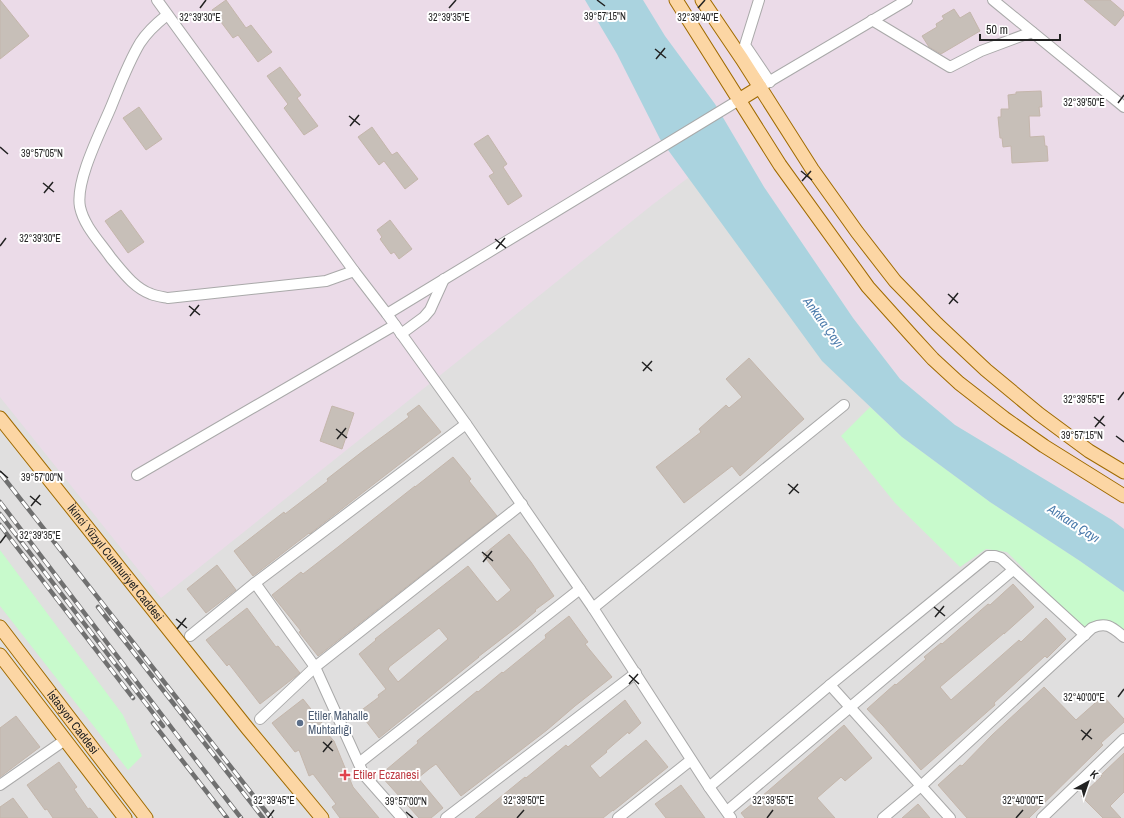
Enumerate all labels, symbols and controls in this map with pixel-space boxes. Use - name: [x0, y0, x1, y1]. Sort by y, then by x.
- text: 39°57'15"N: [584, 10, 626, 23]
- text: 32°39'30"E: [179, 11, 221, 24]
- text: 32°39'35"E: [428, 11, 470, 24]
- text: 32°39'40"E: [677, 11, 719, 24]
- scale bar: [980, 16, 1060, 42]
- text: 50 m: [986, 22, 1008, 38]
- text: 32°39'50"E: [1063, 96, 1105, 109]
- text: 39°57'05"N: [21, 147, 63, 160]
- text: 32°39'30"E: [19, 232, 61, 245]
- water label: Ankara Çayı: [799, 293, 848, 351]
- text: 32°39'55"E: [1063, 393, 1105, 406]
- text: 39°57'15"N: [1061, 429, 1103, 442]
- text: 39°57'00"N: [21, 471, 63, 484]
- water label: Ankara Çayı: [1044, 500, 1103, 547]
- street label: İkinci Yüzyıl Cumhuriyet Caddesi: [64, 501, 167, 625]
- text: 32°39'35"E: [19, 529, 61, 542]
- street label: İstasyon Caddesi: [43, 687, 102, 757]
- text: 32°40'00"E: [1063, 691, 1105, 704]
- place label: Etiler Mahalle Muhtarlığı: [308, 708, 368, 738]
- marker: Etiler Mahalle Muhtarlığı: [295, 718, 305, 728]
- north arrow: [1068, 762, 1108, 802]
- place label: Etiler Eczanesi: [353, 767, 419, 783]
- text: K: [1087, 767, 1102, 782]
- marker: Etiler Eczanesi: [340, 770, 350, 780]
- text: 32°39'45"E: [253, 794, 295, 807]
- text: 32°39'50"E: [503, 794, 545, 807]
- text: 32°39'55"E: [752, 794, 794, 807]
- text: 32°40'00"E: [1002, 794, 1044, 807]
- text: 39°57'00"N: [385, 795, 427, 808]

